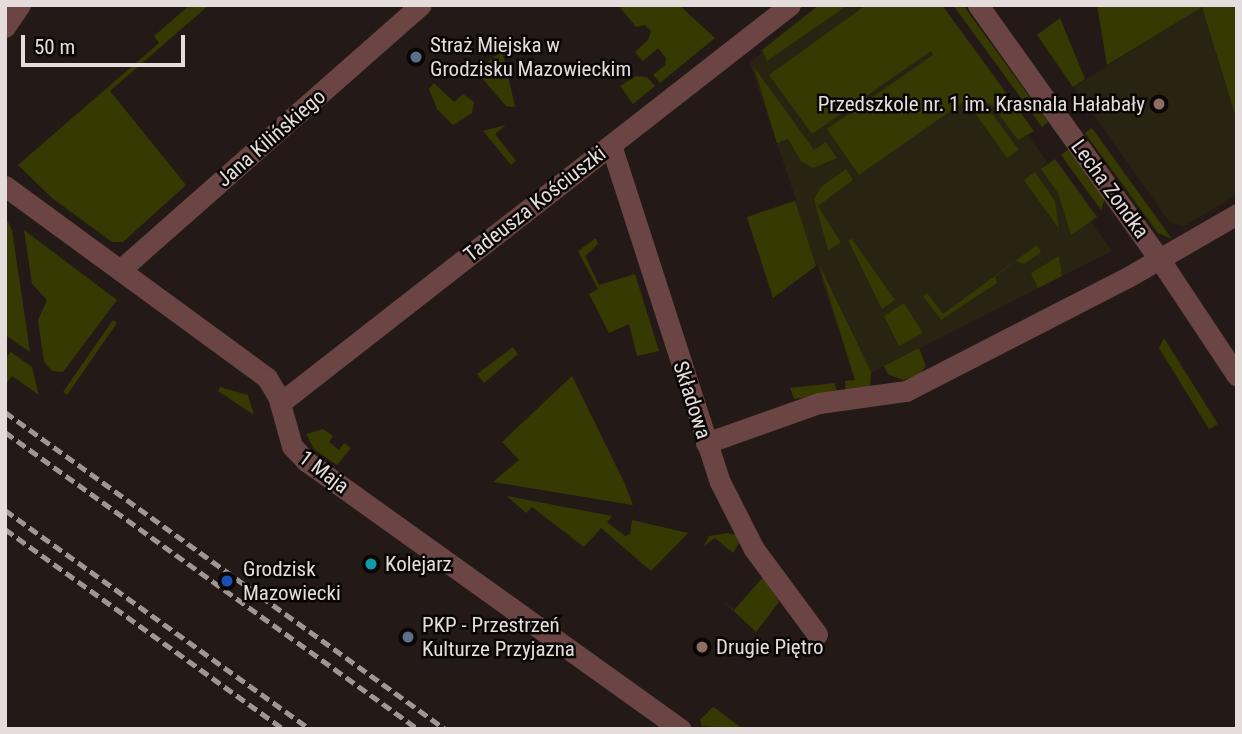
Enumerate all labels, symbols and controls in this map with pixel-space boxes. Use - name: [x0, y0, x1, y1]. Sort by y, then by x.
- scale bar: [24, 21, 189, 65]
- place label: Straż Miejska w Grodzisku Mazowieckim: [430, 32, 631, 82]
- text: 50 m: [34, 35, 75, 59]
- marker: Straż Miejska w Grodzisku Mazowieckim: [408, 49, 424, 65]
- street label: Jana Kilińskiego: [211, 84, 331, 192]
- place label: Przedszkole nr. 1 im. Krasnala Hałabały: [818, 91, 1145, 117]
- marker: Przedszkole nr. 1 im. Krasnala Hałabały: [1151, 96, 1167, 112]
- street label: Lecha Zondka: [1066, 135, 1154, 243]
- street label: Tadeusza Kościuszki: [459, 141, 611, 267]
- street label: Składowa: [668, 358, 716, 442]
- street label: 1 Maja: [294, 445, 354, 499]
- place label: Kolejarz: [385, 551, 452, 577]
- place label: Grodzisk Mazowiecki: [243, 556, 341, 606]
- marker: Kolejarz: [363, 556, 379, 572]
- marker: Grodzisk Mazowiecki: [217, 571, 237, 591]
- place label: PKP - Przestrzeń Kulturze Przyjazna: [422, 612, 575, 662]
- marker: PKP - Przestrzeń Kulturze Przyjazna: [400, 629, 416, 645]
- place label: Drugie Piętro: [716, 634, 824, 660]
- marker: Drugie Piętro: [694, 639, 710, 655]

